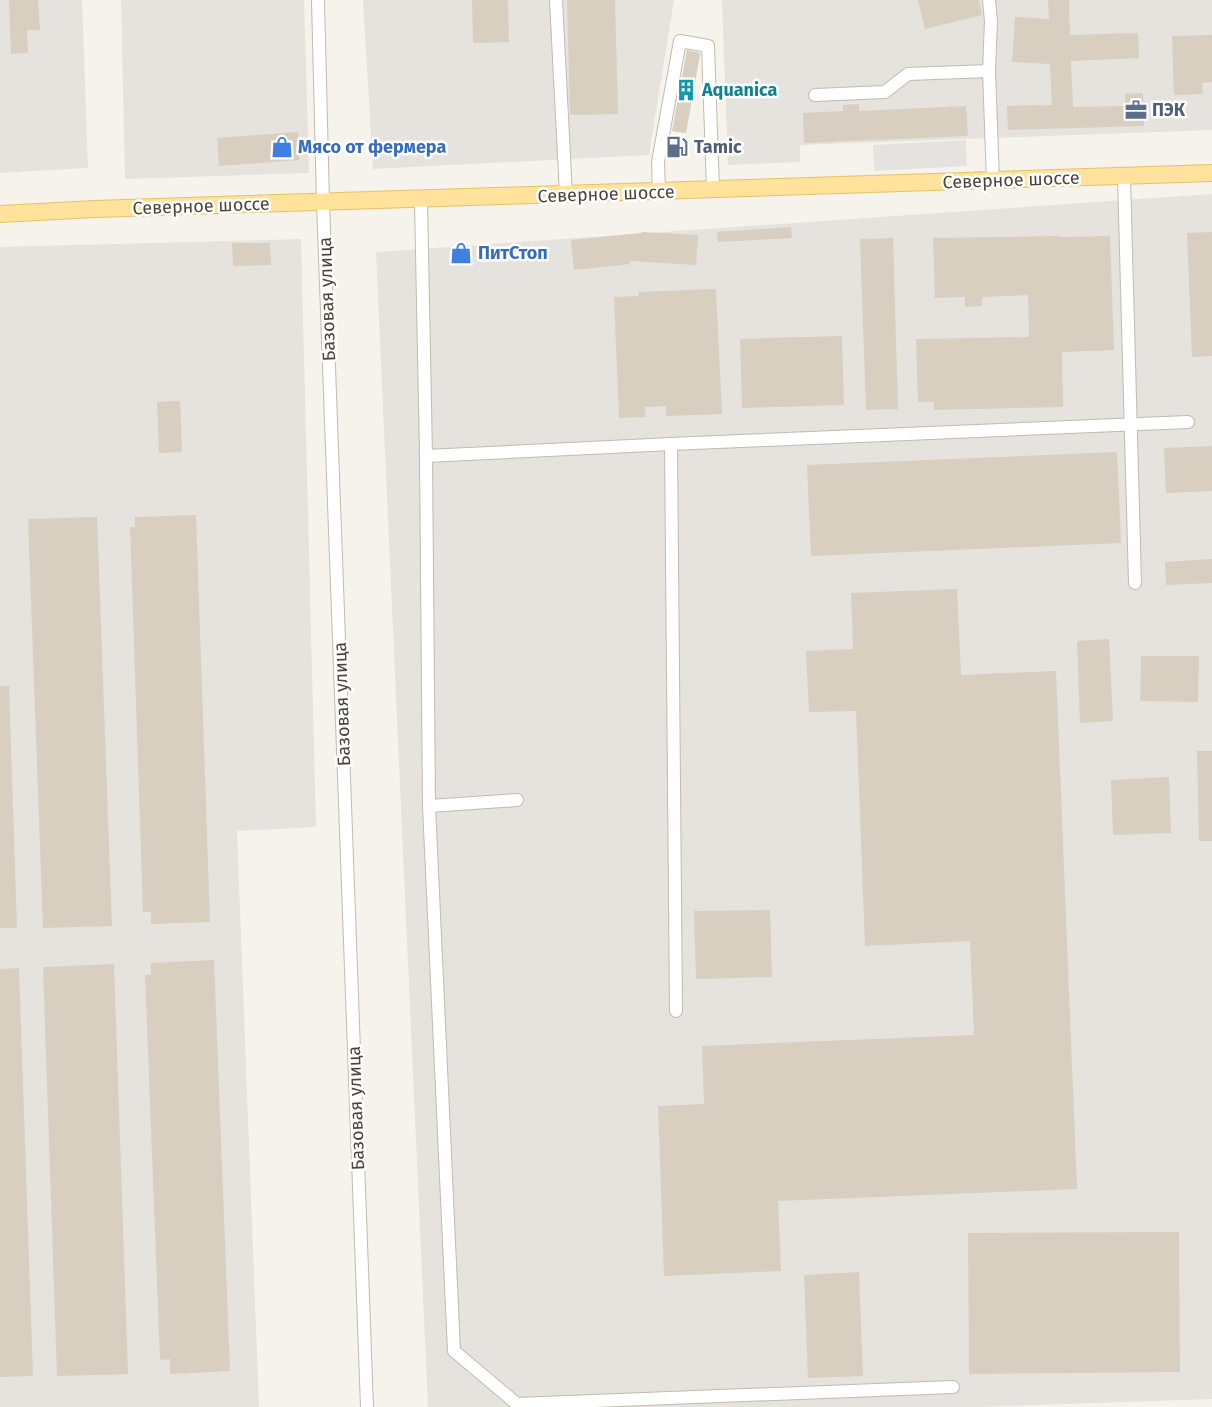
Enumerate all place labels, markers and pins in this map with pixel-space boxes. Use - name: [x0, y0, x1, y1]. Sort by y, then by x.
- building icon: Aquanica: [673, 77, 699, 103]
- place label: Aquanica: [701, 79, 777, 101]
- office icon: ПЭК: [1123, 97, 1149, 123]
- place label: ПЭК: [1152, 99, 1186, 121]
- shop icon: Мясо от фермера: [269, 134, 295, 160]
- fuel station icon: Tamic: [664, 134, 690, 160]
- place label: Мясо от фермера: [298, 136, 446, 158]
- place label: Tamic: [694, 136, 742, 158]
- shop icon: ПитСтоп: [448, 240, 474, 266]
- place label: ПитСтоп: [478, 242, 548, 264]

